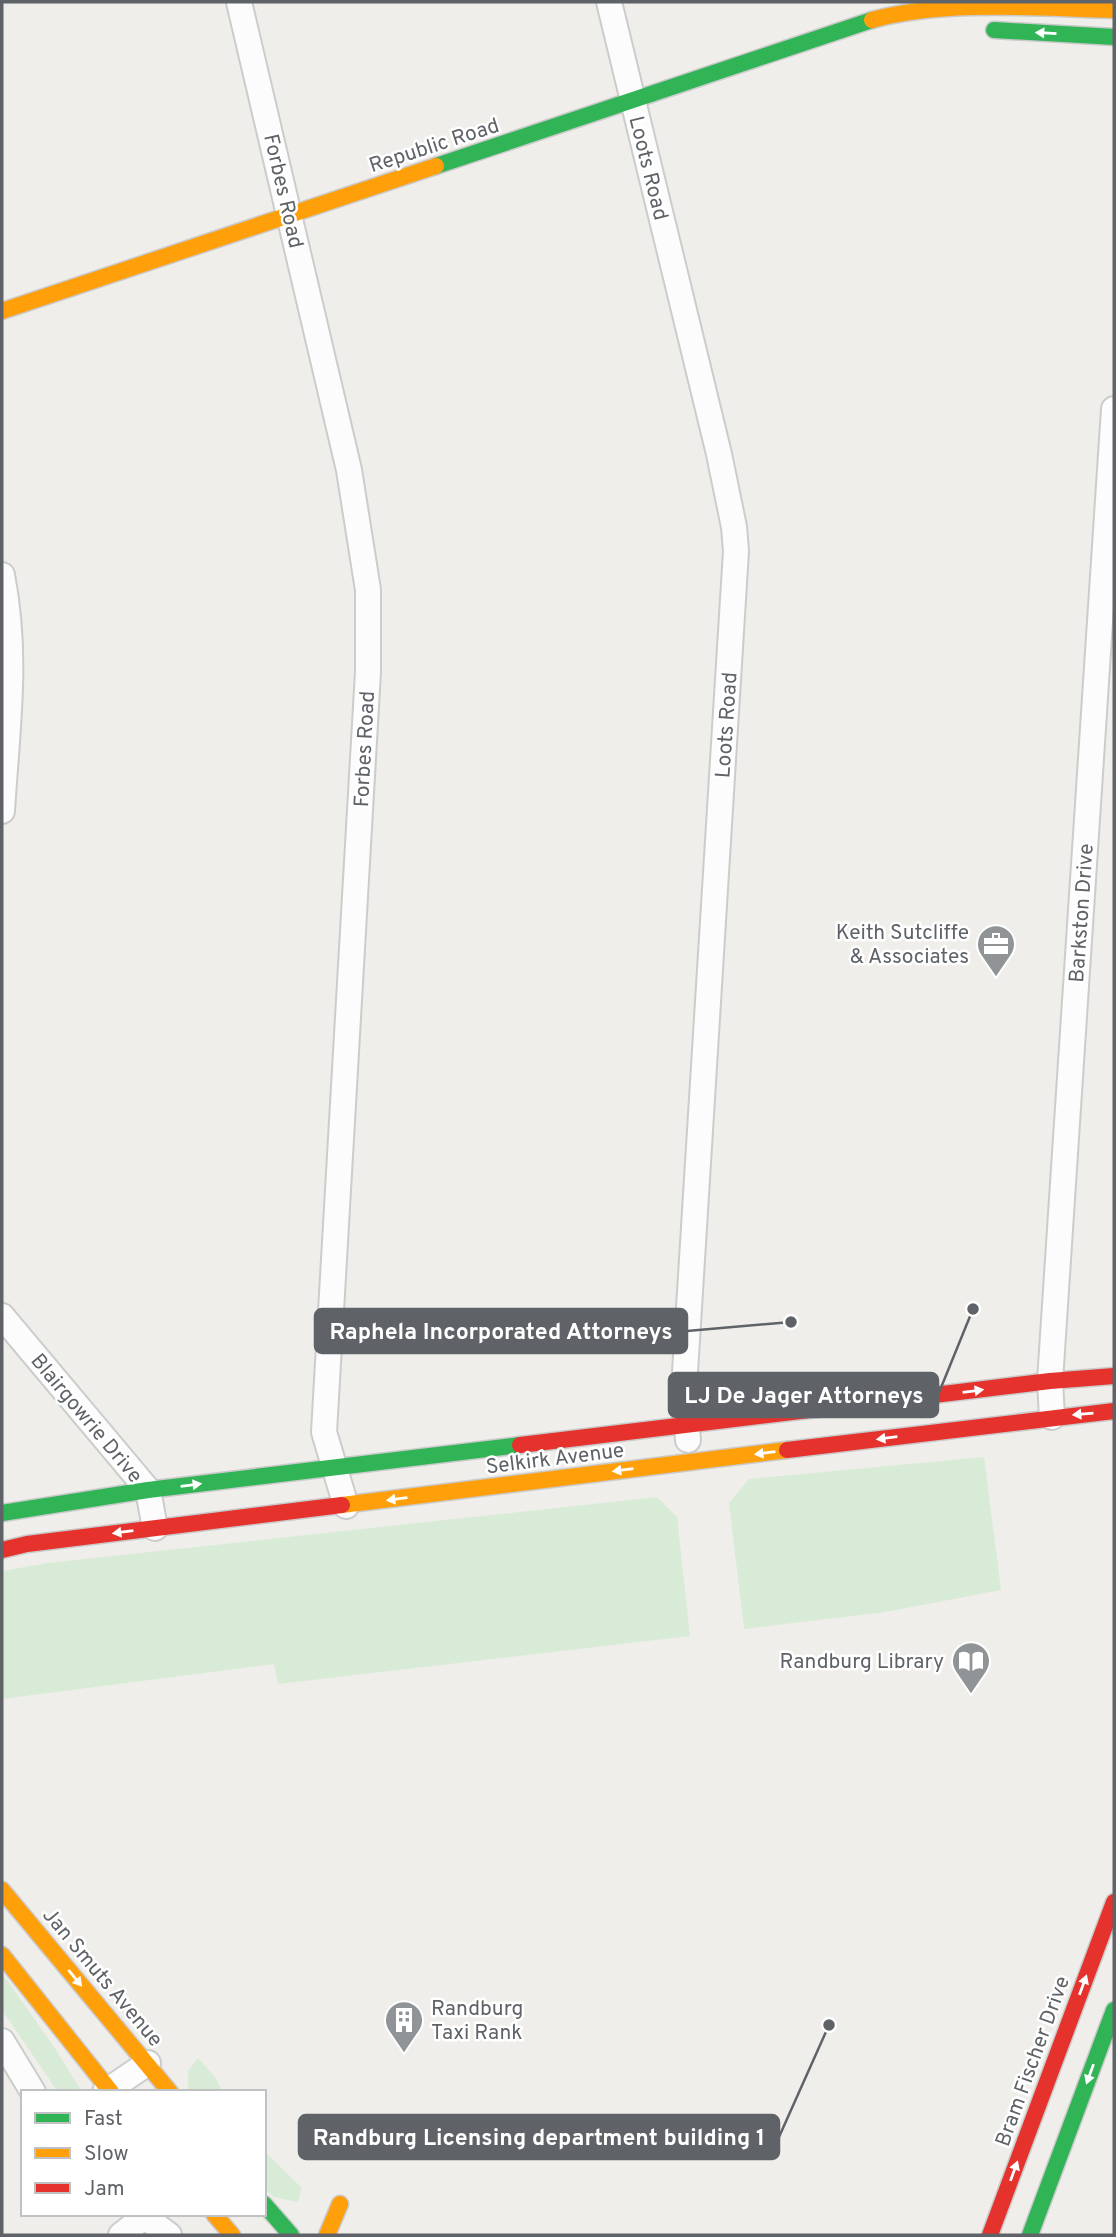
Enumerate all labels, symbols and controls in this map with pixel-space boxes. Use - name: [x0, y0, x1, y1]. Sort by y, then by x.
- one-way arrow: [1035, 27, 1057, 38]
- street label: Republic Road: [366, 113, 503, 180]
- street label: Loots Road: [622, 113, 674, 223]
- street label: Forbes Road: [256, 132, 309, 251]
- street label: Loots Road: [710, 671, 745, 779]
- street label: Forbes Road: [349, 690, 382, 808]
- street label: Barkston Drive: [1064, 843, 1101, 984]
- place label: Keith Sutcliffe & Associates: [836, 920, 969, 971]
- office icon: Keith Sutcliffe & Associates: [975, 923, 1017, 978]
- callout: Raphela Incorporated Attorneys: [315, 1309, 687, 1353]
- text: Raphela Incorporated Attorneys: [329, 1319, 673, 1348]
- street label: Blairgowrie Drive: [24, 1349, 148, 1489]
- callout: LJ De Jager Attorneys: [669, 1373, 938, 1417]
- text: LJ De Jager Attorneys: [684, 1383, 924, 1412]
- one-way arrow: [962, 1385, 984, 1396]
- one-way arrow: [1072, 1409, 1094, 1420]
- one-way arrow: [876, 1432, 898, 1443]
- street label: Selkirk Avenue: [485, 1438, 626, 1481]
- one-way arrow: [754, 1447, 776, 1458]
- one-way arrow: [612, 1465, 634, 1476]
- one-way arrow: [180, 1480, 202, 1491]
- one-way arrow: [386, 1494, 408, 1505]
- one-way arrow: [112, 1526, 134, 1537]
- library icon: Randburg Library: [950, 1640, 992, 1695]
- place label: Randburg Library: [780, 1649, 944, 1676]
- street label: Jan Smuts Avenue: [36, 1903, 168, 2053]
- one-way arrow: [68, 1968, 83, 1986]
- street label: Bram Fischer Drive: [990, 1973, 1077, 2150]
- one-way arrow: [1078, 1975, 1089, 1996]
- place label: Randburg Taxi Rank: [431, 1996, 523, 2047]
- building icon: Randburg Taxi Rank: [383, 1999, 425, 2054]
- one-way arrow: [1085, 2064, 1096, 2085]
- legend: [21, 2090, 266, 2216]
- text: Fast: [84, 2106, 123, 2133]
- callout: Randburg Licensing department building 1: [299, 2115, 779, 2159]
- text: Randburg Licensing department building 1: [313, 2125, 765, 2154]
- text: Slow: [84, 2141, 129, 2168]
- one-way arrow: [1009, 2161, 1020, 2182]
- text: Jam: [84, 2176, 125, 2203]

